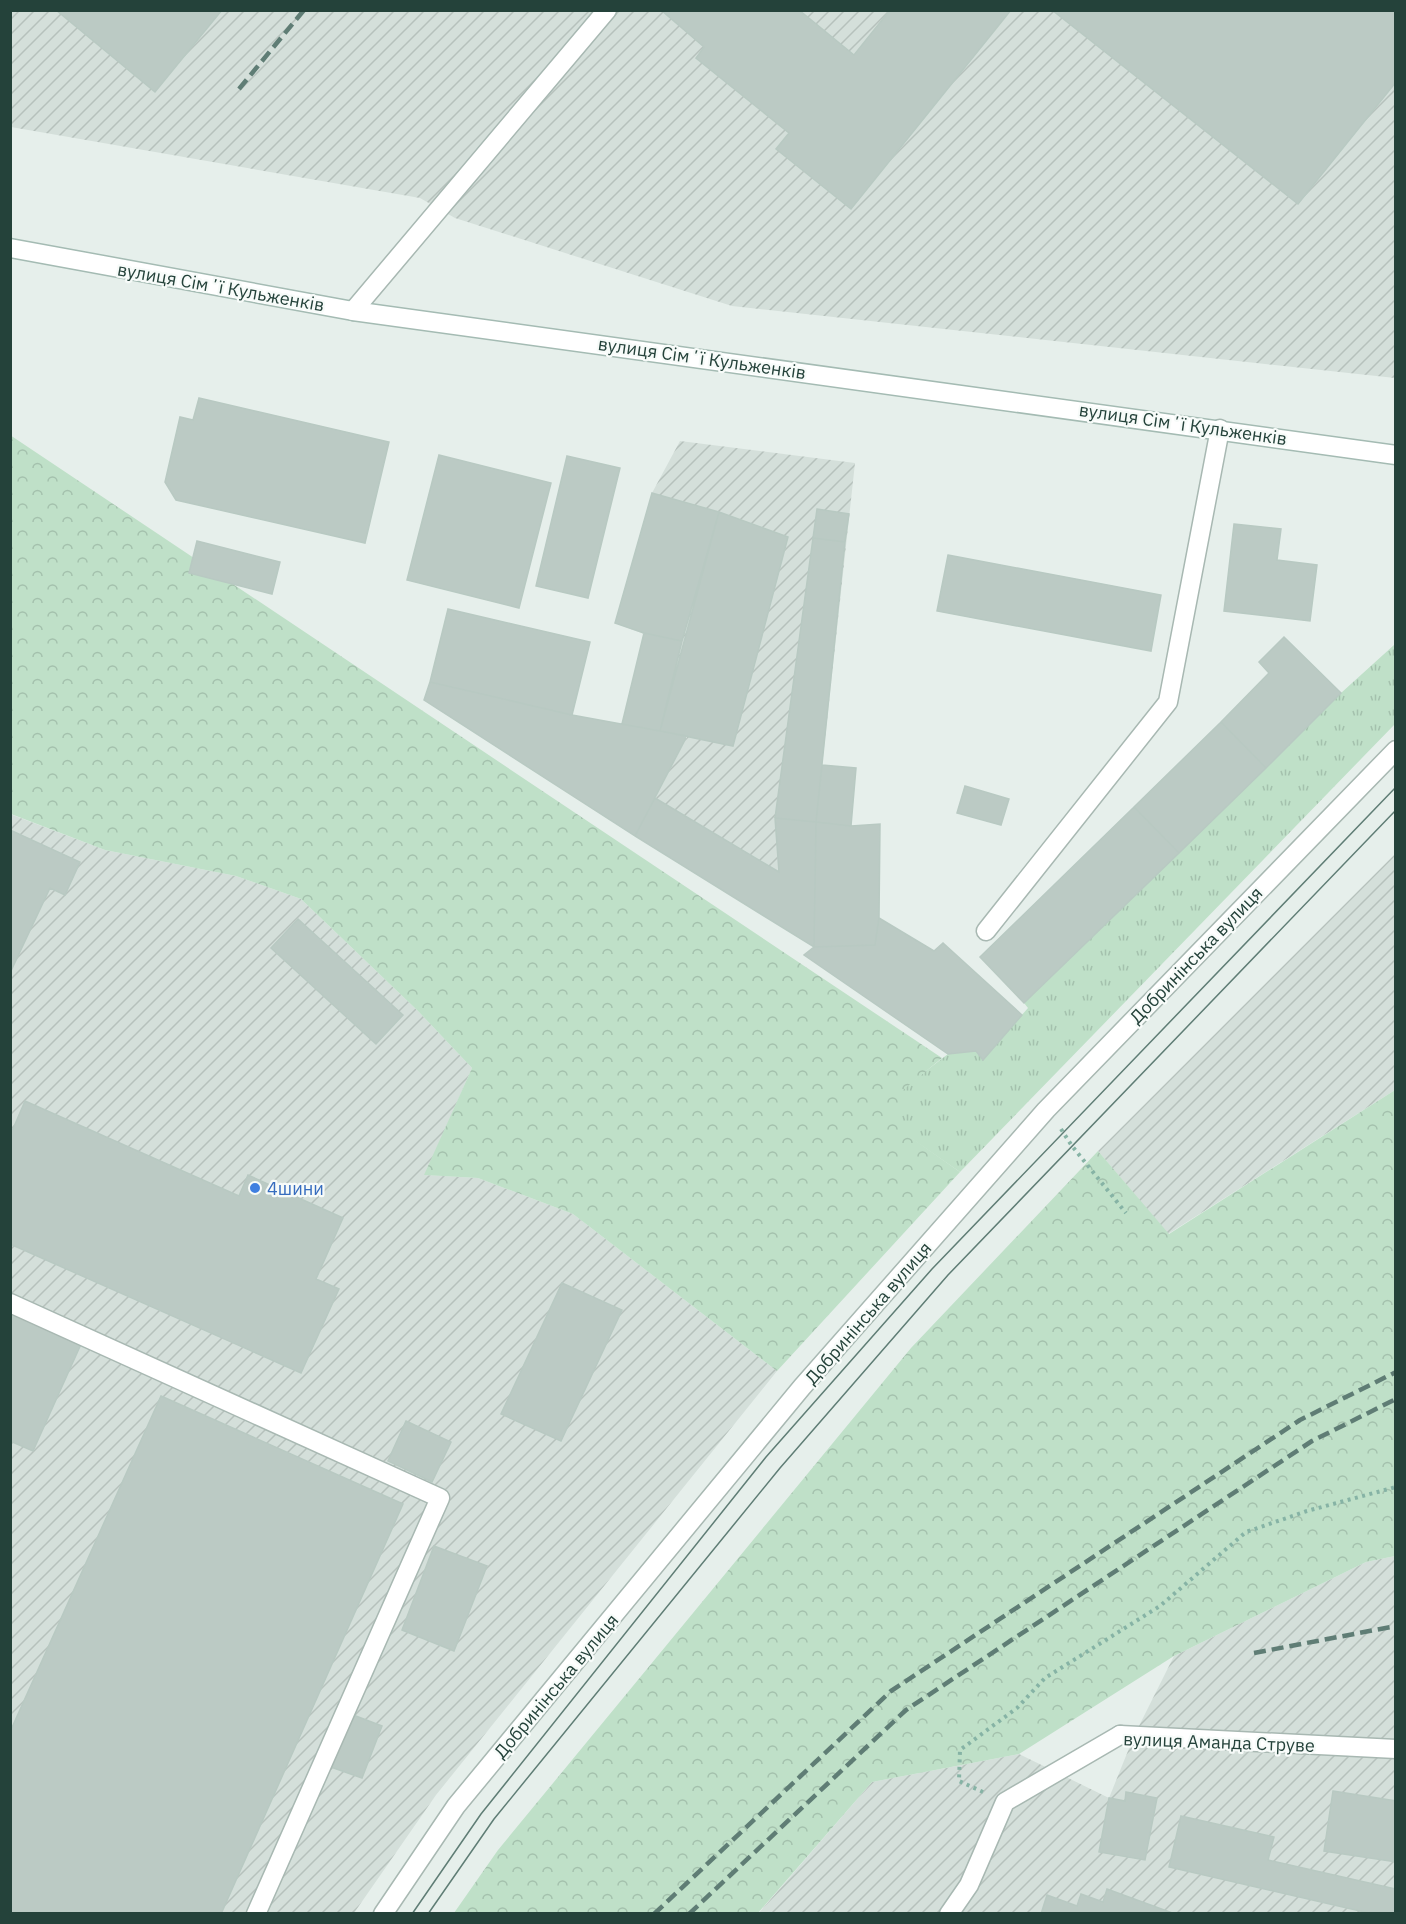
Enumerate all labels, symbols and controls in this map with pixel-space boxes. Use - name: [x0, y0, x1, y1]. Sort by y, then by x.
- street label: вулиця Сімʼї Кульженків: [116, 257, 326, 317]
- street label: вулиця Сімʼї Кульженків: [597, 332, 807, 384]
- street label: вулиця Сімʼї Кульженків: [1078, 398, 1288, 450]
- street label: Добринінська вулиця: [1125, 882, 1267, 1028]
- place label: 4шини: [267, 1177, 324, 1200]
- marker: 4шини: [248, 1181, 262, 1195]
- street label: Добринінська вулиця: [800, 1237, 936, 1389]
- street label: Добринінська вулиця: [489, 1609, 623, 1763]
- street label: вулиця Аманда Струве: [1123, 1727, 1315, 1757]

